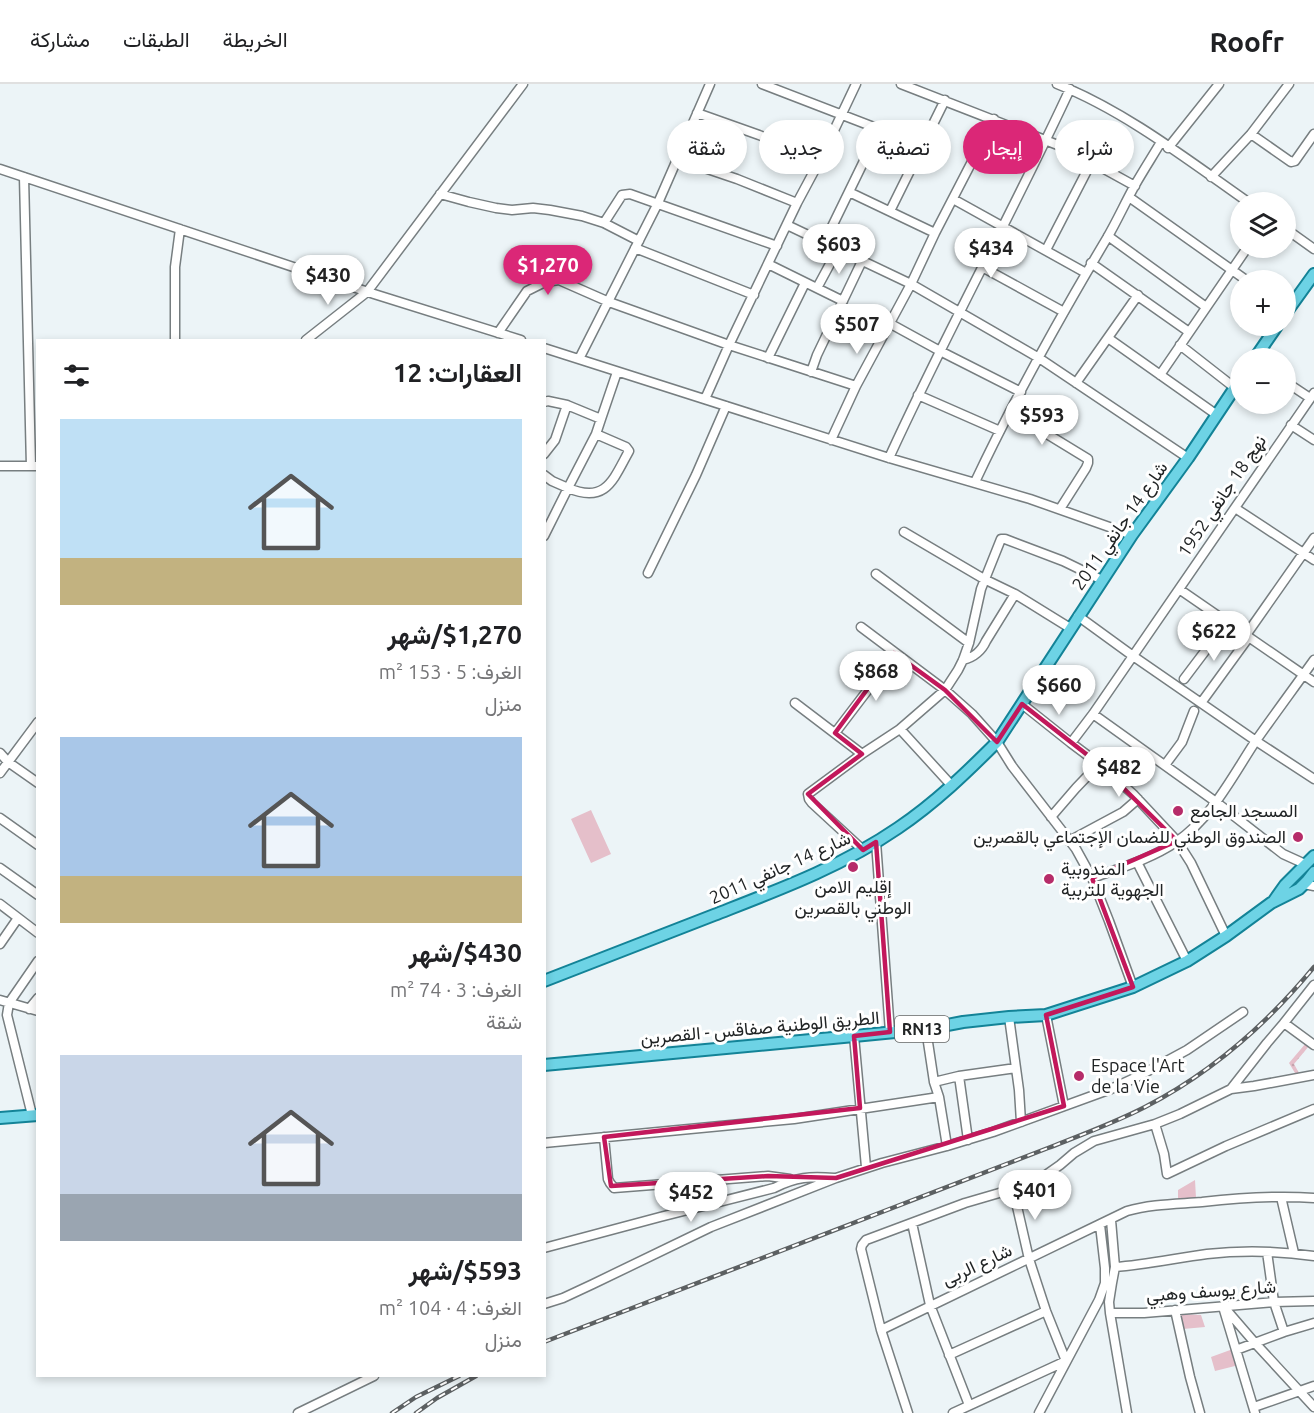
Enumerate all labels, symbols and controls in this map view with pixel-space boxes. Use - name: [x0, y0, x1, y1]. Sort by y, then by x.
- text: Roofr: [1209, 26, 1284, 57]
- text: مشاركة: [30, 27, 90, 51]
- text: الطبقات: [123, 27, 190, 51]
- text: الخريطة: [223, 27, 288, 51]
- chip: شقة: [667, 120, 747, 174]
- chip: جديد: [759, 120, 844, 174]
- chip: تصفية: [856, 120, 951, 174]
- chip: إيجار: [963, 120, 1043, 174]
- chip: شراء: [1055, 120, 1134, 174]
- map controls: [1230, 192, 1296, 414]
- button: layers: [1230, 192, 1296, 258]
- pin: $603: [803, 224, 875, 275]
- pin: $434: [955, 228, 1027, 279]
- text: $603: [816, 232, 862, 255]
- text: $434: [968, 236, 1014, 259]
- pin: $1,270: [499, 245, 597, 296]
- text: $1,270: [517, 253, 579, 276]
- pin: $430: [292, 255, 364, 306]
- text: $430: [305, 263, 351, 286]
- button: +: [1230, 270, 1296, 336]
- pin: $507: [821, 304, 893, 355]
- text: $507: [834, 312, 880, 335]
- button: −: [1230, 348, 1296, 414]
- text: العقارات: 12: [393, 358, 522, 387]
- icon: filters: [60, 359, 93, 392]
- pin: $593: [1006, 395, 1078, 446]
- text: $593: [1019, 403, 1065, 426]
- street label: نهج 18 جانفي 1952: [1173, 431, 1274, 563]
- street label: شارع 14 جانفي 2011: [1067, 457, 1176, 597]
- icon: home: [237, 458, 345, 566]
- pin: $622: [1178, 611, 1250, 662]
- text: $622: [1191, 619, 1237, 642]
- text: $1,270/شهر: [387, 620, 522, 649]
- pin: $868: [840, 651, 912, 702]
- text: $868: [853, 659, 899, 682]
- text: الغرف: 5 · 153 m²: [379, 660, 522, 683]
- pin: $660: [1023, 665, 1095, 716]
- text: $660: [1036, 673, 1082, 696]
- text: منزل: [485, 692, 522, 715]
- pin: $482: [1083, 747, 1155, 798]
- text: $482: [1096, 755, 1142, 778]
- icon: home: [237, 776, 345, 884]
- place label: المسجد الجامع: [1190, 800, 1298, 823]
- marker: المسجد الجامع: [1171, 804, 1185, 818]
- place label: الصندوق الوطني للضمان الإجتماعي بالقصرين: [973, 826, 1286, 852]
- street label: شارع 14 جانفي 2011: [706, 827, 856, 913]
- marker: الصندوق الوطني للضمان الإجتماعي بالقصرين: [1291, 830, 1305, 844]
- place label: المندوبية الجهوية للتربية: [1061, 858, 1164, 901]
- marker: إقليم الامن الوطني بالقصرين: [846, 860, 860, 874]
- marker: المندوبية الجهوية للتربية: [1042, 872, 1056, 886]
- place label: إقليم الامن الوطني بالقصرين: [795, 876, 911, 923]
- text: $430/شهر: [408, 938, 522, 967]
- text: الغرف: 3 · 74 m²: [390, 978, 522, 1001]
- street label: الطريق الوطنية صفاقس - القصرين: [640, 1007, 880, 1049]
- text: شقة: [486, 1010, 522, 1033]
- road number: RN13: [895, 1016, 949, 1042]
- place label: Espace l'Art de la Vie: [1091, 1055, 1185, 1096]
- marker: Espace l'Art de la Vie: [1072, 1069, 1086, 1083]
- icon: home: [237, 1094, 345, 1202]
- pin: $401: [999, 1170, 1071, 1221]
- pin: $452: [655, 1172, 727, 1223]
- text: $401: [1012, 1178, 1058, 1201]
- text: $452: [668, 1180, 714, 1203]
- street label: شارع الربى: [938, 1239, 1016, 1292]
- text: $593/شهر: [408, 1256, 522, 1285]
- street label: شارع يوسف وهبي: [1145, 1275, 1277, 1310]
- text: الغرف: 4 · 104 m²: [379, 1296, 522, 1319]
- text: منزل: [485, 1328, 522, 1351]

